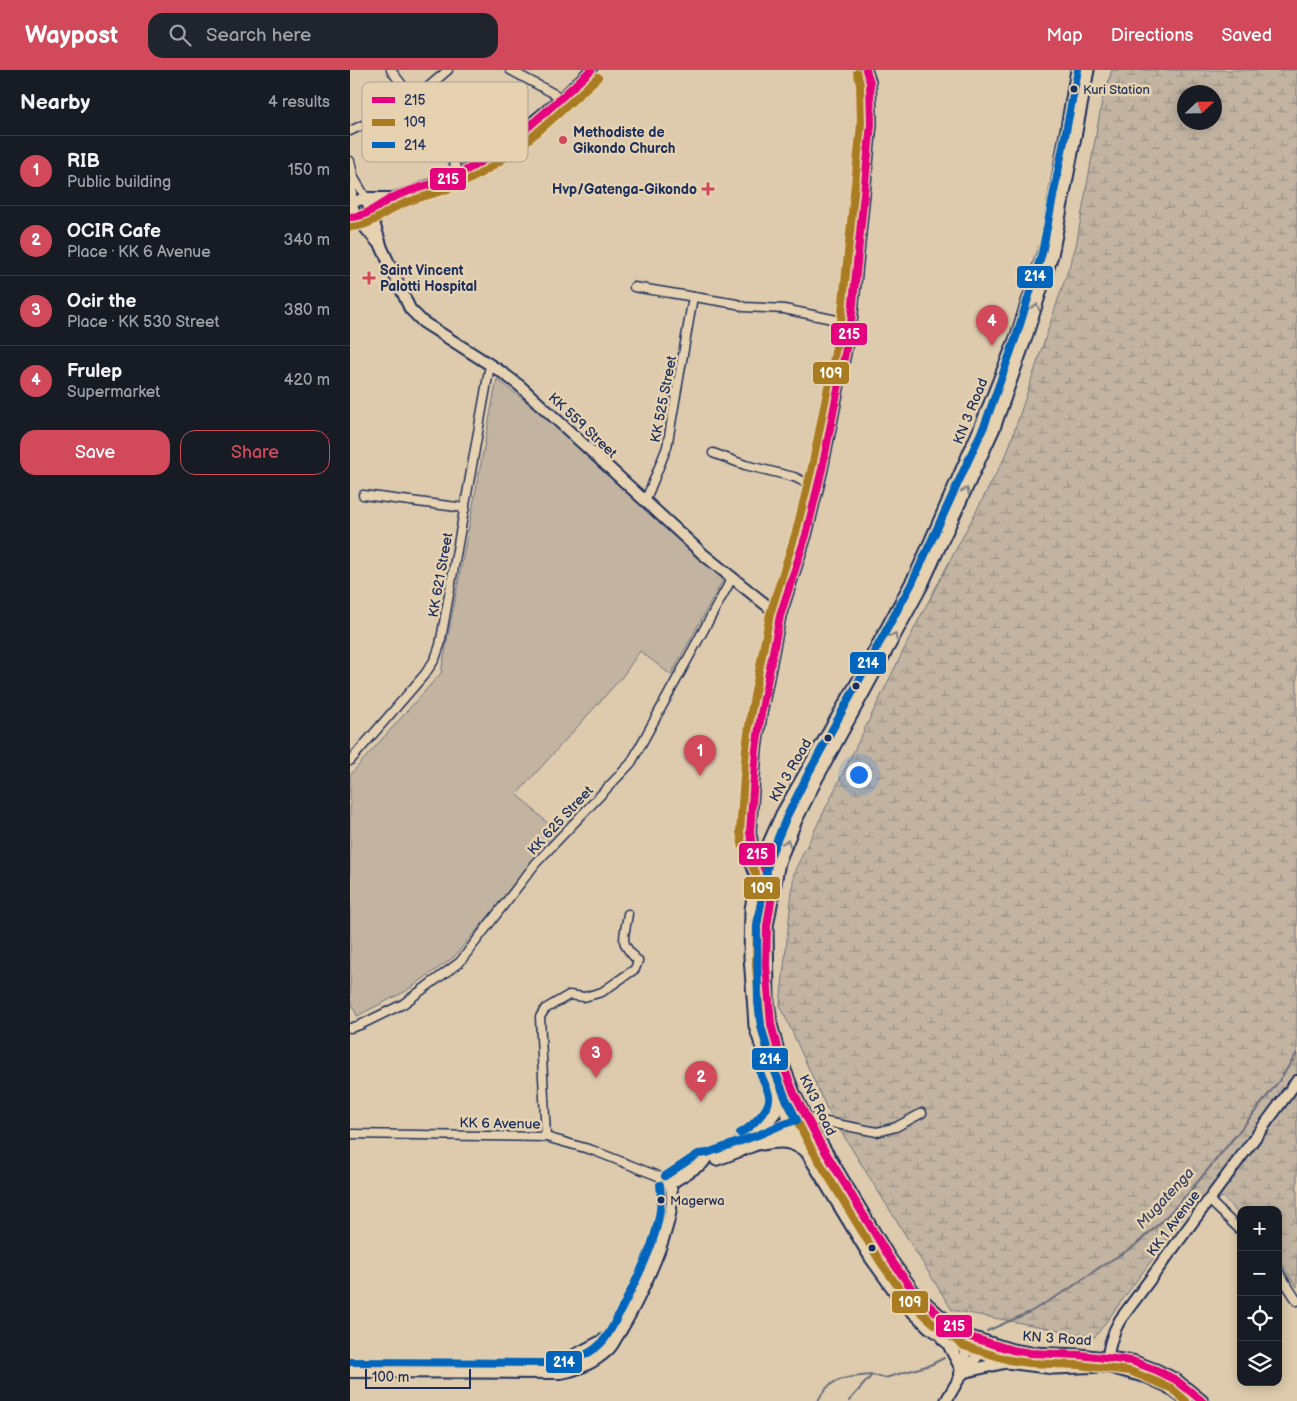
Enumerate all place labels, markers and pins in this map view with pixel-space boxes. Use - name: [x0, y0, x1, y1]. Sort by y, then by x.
- place label: Kuri Station: [1083, 82, 1150, 98]
- marker: Kuri Station: [1069, 84, 1079, 94]
- place label: Methodiste de Gikondo Church: [573, 124, 675, 157]
- marker: Methodiste de Gikondo Church: [557, 134, 569, 146]
- place label: Hvp/Gatenga-Gikondo: [552, 181, 697, 198]
- marker: Hvp/Gatenga-Gikondo: [701, 182, 715, 196]
- place label: Saint Vincent Palotti Hospital: [380, 262, 477, 295]
- marker: Saint Vincent Palotti Hospital: [362, 271, 376, 285]
- pin: 4: [976, 305, 1008, 346]
- unlabelled marker: [851, 681, 861, 691]
- unlabelled marker: [823, 733, 833, 743]
- pin: 1: [684, 735, 716, 776]
- pin: 3: [580, 1037, 612, 1078]
- pin: 2: [685, 1061, 717, 1102]
- place label: Magerwa: [670, 1193, 725, 1209]
- marker: Magerwa: [656, 1195, 666, 1205]
- unlabelled marker: [867, 1243, 877, 1253]

